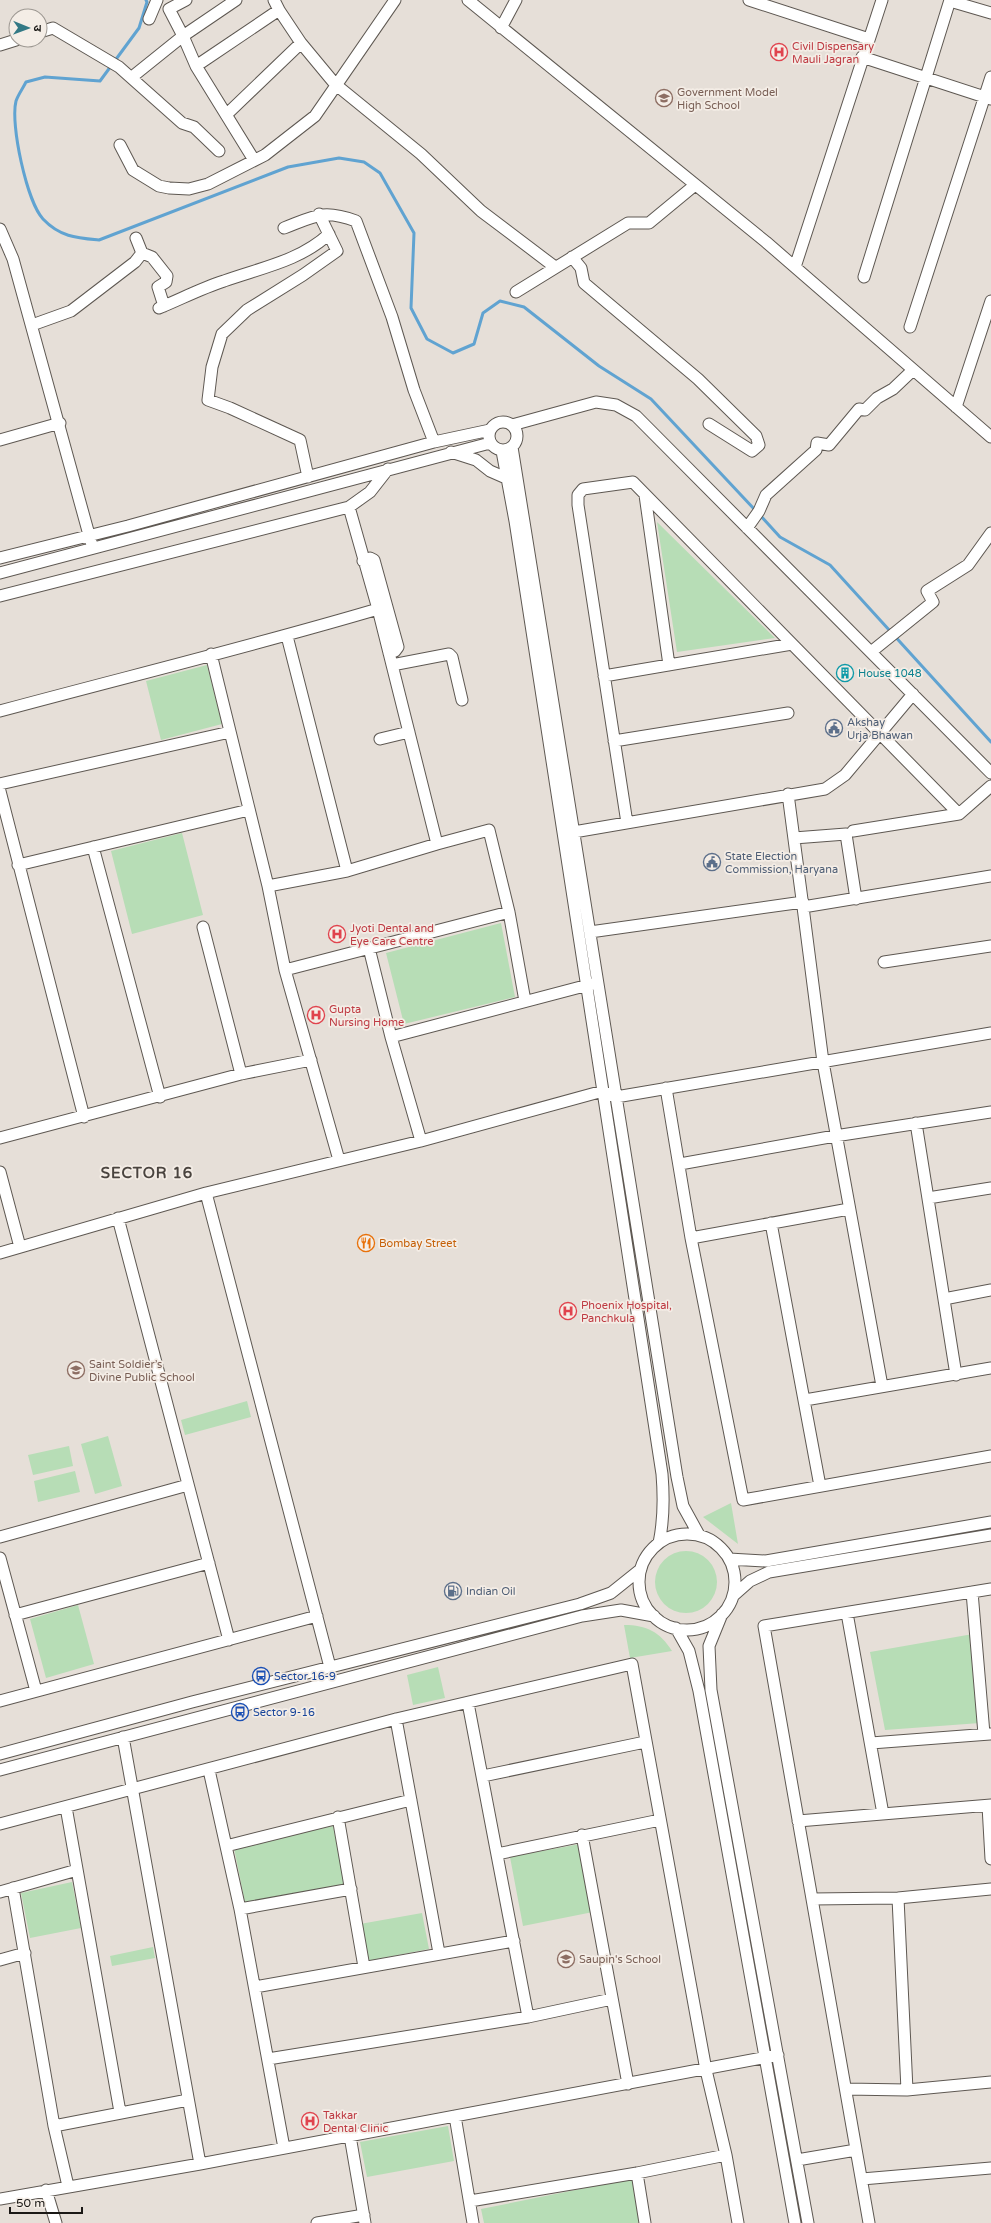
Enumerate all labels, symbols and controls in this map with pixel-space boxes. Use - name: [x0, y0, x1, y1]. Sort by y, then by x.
- north arrow: [8, 8, 48, 48]
- text: उ: [31, 25, 44, 32]
- place label: Civil Dispensary Mauli Jagran: [792, 40, 874, 66]
- hospital icon: Civil Dispensary Mauli Jagran: [769, 42, 789, 62]
- place label: Government Model High School: [677, 86, 778, 112]
- school or university icon: Government Model High School: [654, 88, 674, 108]
- building icon: House 1048: [835, 663, 855, 683]
- place label: House 1048: [858, 667, 922, 680]
- place label: Akshay Urja Bhawan: [847, 716, 913, 742]
- public building icon: Akshay Urja Bhawan: [824, 718, 844, 738]
- place label: State Election Commission, Haryana: [725, 850, 838, 876]
- public building icon: State Election Commission, Haryana: [702, 852, 722, 872]
- place label: Jyoti Dental and Eye Care Centre: [350, 922, 434, 948]
- hospital icon: Jyoti Dental and Eye Care Centre: [327, 924, 347, 944]
- place label: Gupta Nursing Home: [329, 1003, 404, 1029]
- hospital icon: Gupta Nursing Home: [306, 1005, 326, 1025]
- district label: SECTOR 16: [101, 1164, 193, 1182]
- restaurant icon: Bombay Street: [356, 1233, 376, 1253]
- place label: Bombay Street: [379, 1237, 457, 1250]
- place label: Phoenix Hospital, Panchkula: [581, 1299, 672, 1325]
- hospital icon: Phoenix Hospital, Panchkula: [558, 1301, 578, 1321]
- place label: Saint Soldier’s Divine Public School: [89, 1358, 195, 1384]
- school or university icon: Saint Soldier’s Divine Public School: [66, 1360, 86, 1380]
- fuel station icon: Indian Oil: [443, 1581, 463, 1601]
- place label: Indian Oil: [466, 1585, 515, 1598]
- bus stop icon: Sector 16-9: [251, 1666, 271, 1686]
- place label: Sector 16-9: [274, 1670, 336, 1683]
- bus stop icon: Sector 9-16: [230, 1702, 250, 1722]
- place label: Sector 9-16: [253, 1706, 315, 1719]
- school or university icon: Saupin's School: [556, 1949, 576, 1969]
- place label: Saupin's School: [579, 1953, 661, 1966]
- place label: Takkar Dental Clinic: [323, 2109, 388, 2135]
- hospital icon: Takkar Dental Clinic: [300, 2111, 320, 2131]
- scale bar: [10, 2189, 82, 2215]
- text: 50 m: [16, 2196, 45, 2210]

